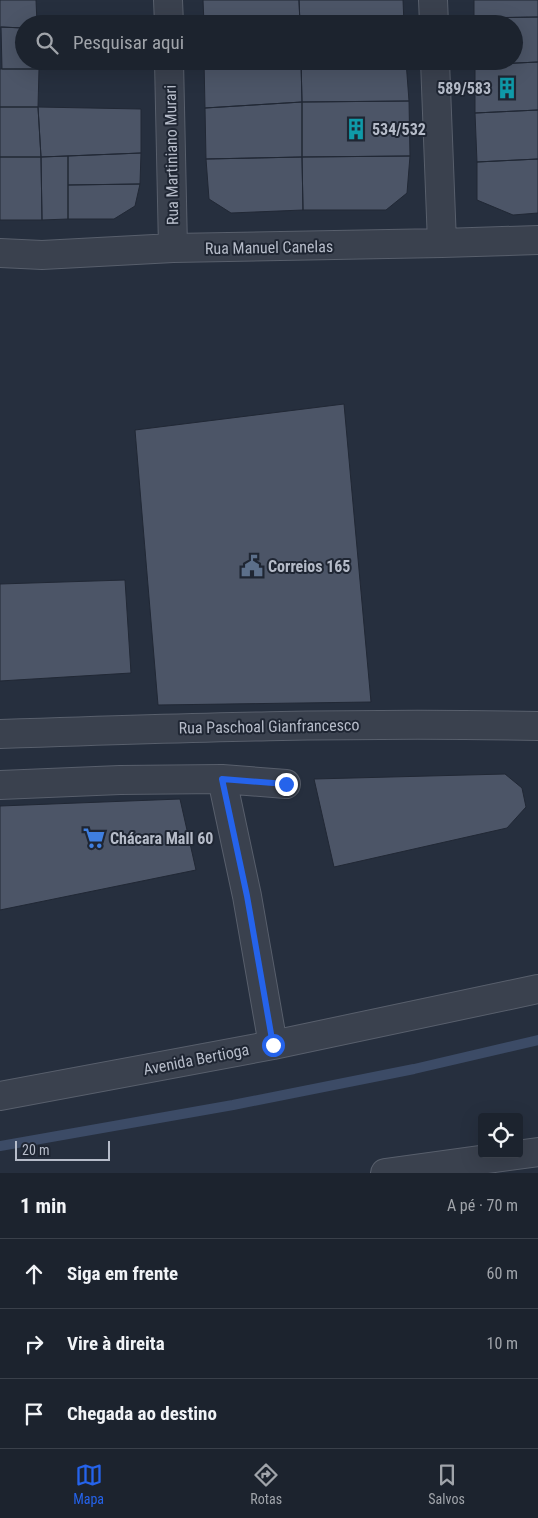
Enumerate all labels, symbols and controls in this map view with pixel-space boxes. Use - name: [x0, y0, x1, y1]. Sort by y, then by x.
- search box: [15, 15, 523, 70]
- icon: search: [33, 29, 61, 57]
- text: Pesquisar aqui: [73, 31, 184, 54]
- building icon: 589/583: [494, 75, 520, 101]
- place label: 589/583: [437, 79, 491, 98]
- street label: Rua Martiniano Murari: [161, 85, 182, 225]
- building icon: 534/532: [343, 116, 369, 142]
- place label: 534/532: [372, 120, 426, 139]
- street label: Rua Manuel Canelas: [205, 237, 333, 258]
- public building icon: Correios 165: [239, 553, 265, 579]
- place label: Correios 165: [268, 557, 350, 576]
- street label: Rua Paschoal Gianfrancesco: [179, 715, 359, 738]
- route end: [275, 773, 298, 796]
- supermarket icon: Chácara Mall 60: [81, 825, 107, 851]
- place label: Chácara Mall 60: [110, 829, 213, 848]
- route start: [262, 1034, 285, 1057]
- street label: Avenida Bertioga: [142, 1040, 251, 1079]
- map controls: [478, 1113, 523, 1158]
- button: locate: [478, 1113, 523, 1158]
- scale bar: [15, 1138, 110, 1161]
- text: 20 m: [22, 1142, 50, 1158]
- text: 1 min: [20, 1194, 67, 1218]
- text: A pé · 70 m: [447, 1196, 518, 1215]
- icon: ahead: [20, 1260, 48, 1288]
- text: Siga em frente: [67, 1262, 178, 1285]
- text: 60 m: [486, 1264, 518, 1283]
- icon: right: [20, 1330, 48, 1358]
- text: Vire à direita: [67, 1332, 165, 1355]
- text: 10 m: [486, 1334, 518, 1353]
- icon: arrive: [20, 1400, 48, 1428]
- text: Chegada ao destino: [67, 1402, 217, 1425]
- tab: Mapa: [73, 1461, 104, 1507]
- tab: Rotas: [250, 1461, 282, 1507]
- tab: Salvos: [428, 1461, 465, 1507]

